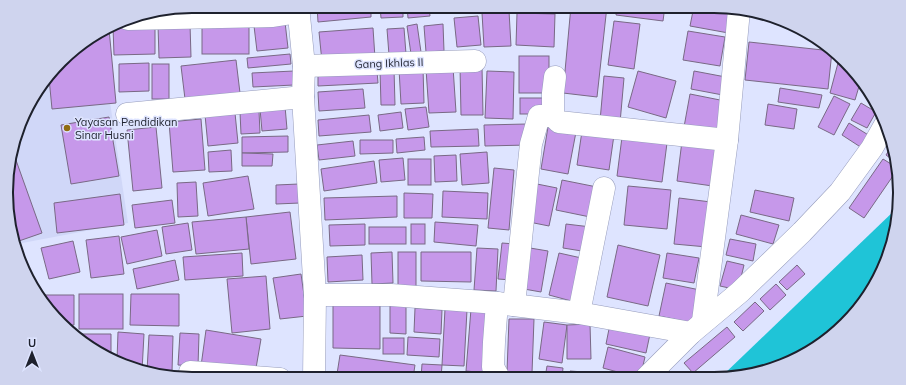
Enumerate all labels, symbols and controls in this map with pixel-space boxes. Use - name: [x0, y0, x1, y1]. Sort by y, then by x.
- street label: Gang Ikhlas II: [354, 55, 424, 71]
- place label: Yayasan Pendidikan Sinar Husni: [74, 115, 178, 142]
- marker: Yayasan Pendidikan Sinar Husni: [62, 123, 72, 133]
- north arrow: [12, 333, 52, 373]
- text: U: [28, 336, 36, 350]

